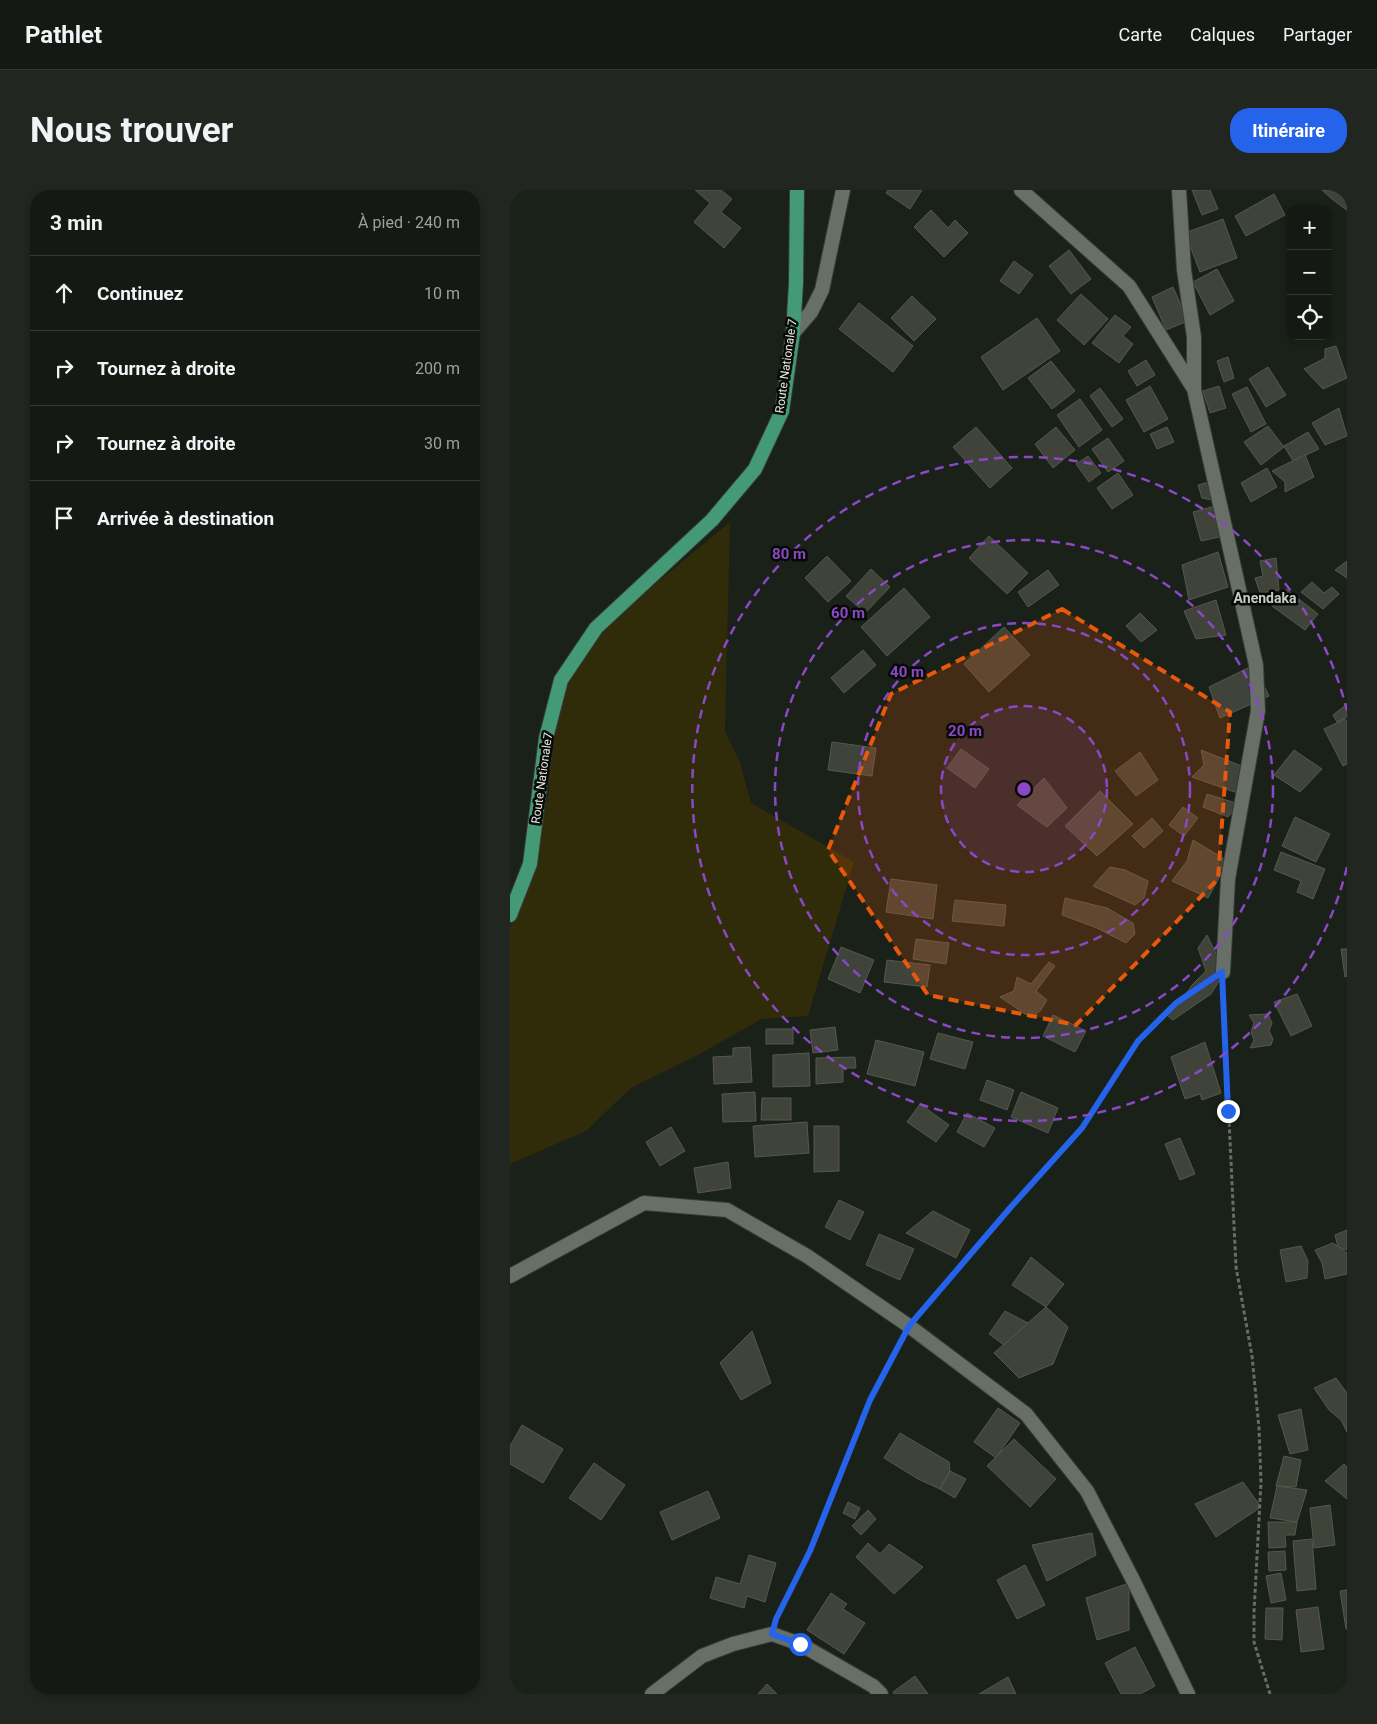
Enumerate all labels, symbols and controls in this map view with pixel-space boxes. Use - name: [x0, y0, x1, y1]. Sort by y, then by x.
- text: Pathlet: [25, 21, 102, 49]
- text: Carte: [1119, 24, 1162, 45]
- text: Calques: [1190, 24, 1255, 45]
- text: Partager: [1283, 24, 1352, 45]
- button: Itinéraire: [1230, 108, 1347, 153]
- text: Nous trouver: [30, 110, 233, 151]
- map controls: [1287, 205, 1332, 340]
- button: +: [1287, 205, 1332, 250]
- text: 3 min: [50, 211, 103, 235]
- text: À pied · 240 m: [358, 213, 460, 232]
- button: −: [1287, 250, 1332, 295]
- icon: ahead: [50, 279, 78, 307]
- text: Continuez: [97, 282, 183, 305]
- text: 10 m: [424, 284, 460, 303]
- button: locate: [1287, 295, 1332, 340]
- street label: Route Nationale 7: [772, 318, 800, 414]
- icon: right: [50, 354, 78, 382]
- text: Tournez à droite: [97, 357, 236, 380]
- text: 200 m: [415, 359, 460, 378]
- icon: right: [50, 429, 78, 457]
- text: Tournez à droite: [97, 432, 236, 455]
- text: 30 m: [424, 434, 460, 453]
- icon: arrive: [50, 504, 78, 532]
- text: Arrivée à destination: [97, 507, 274, 530]
- text: 80 m: [772, 545, 806, 563]
- district label: Anendaka: [1234, 590, 1297, 606]
- text: 60 m: [831, 604, 865, 622]
- text: 40 m: [890, 663, 924, 681]
- text: 20 m: [948, 722, 982, 740]
- street label: Route Nationale7: [529, 731, 555, 825]
- centre of rings: [1015, 780, 1033, 798]
- route end: [1217, 1100, 1240, 1123]
- route start: [789, 1633, 812, 1656]

